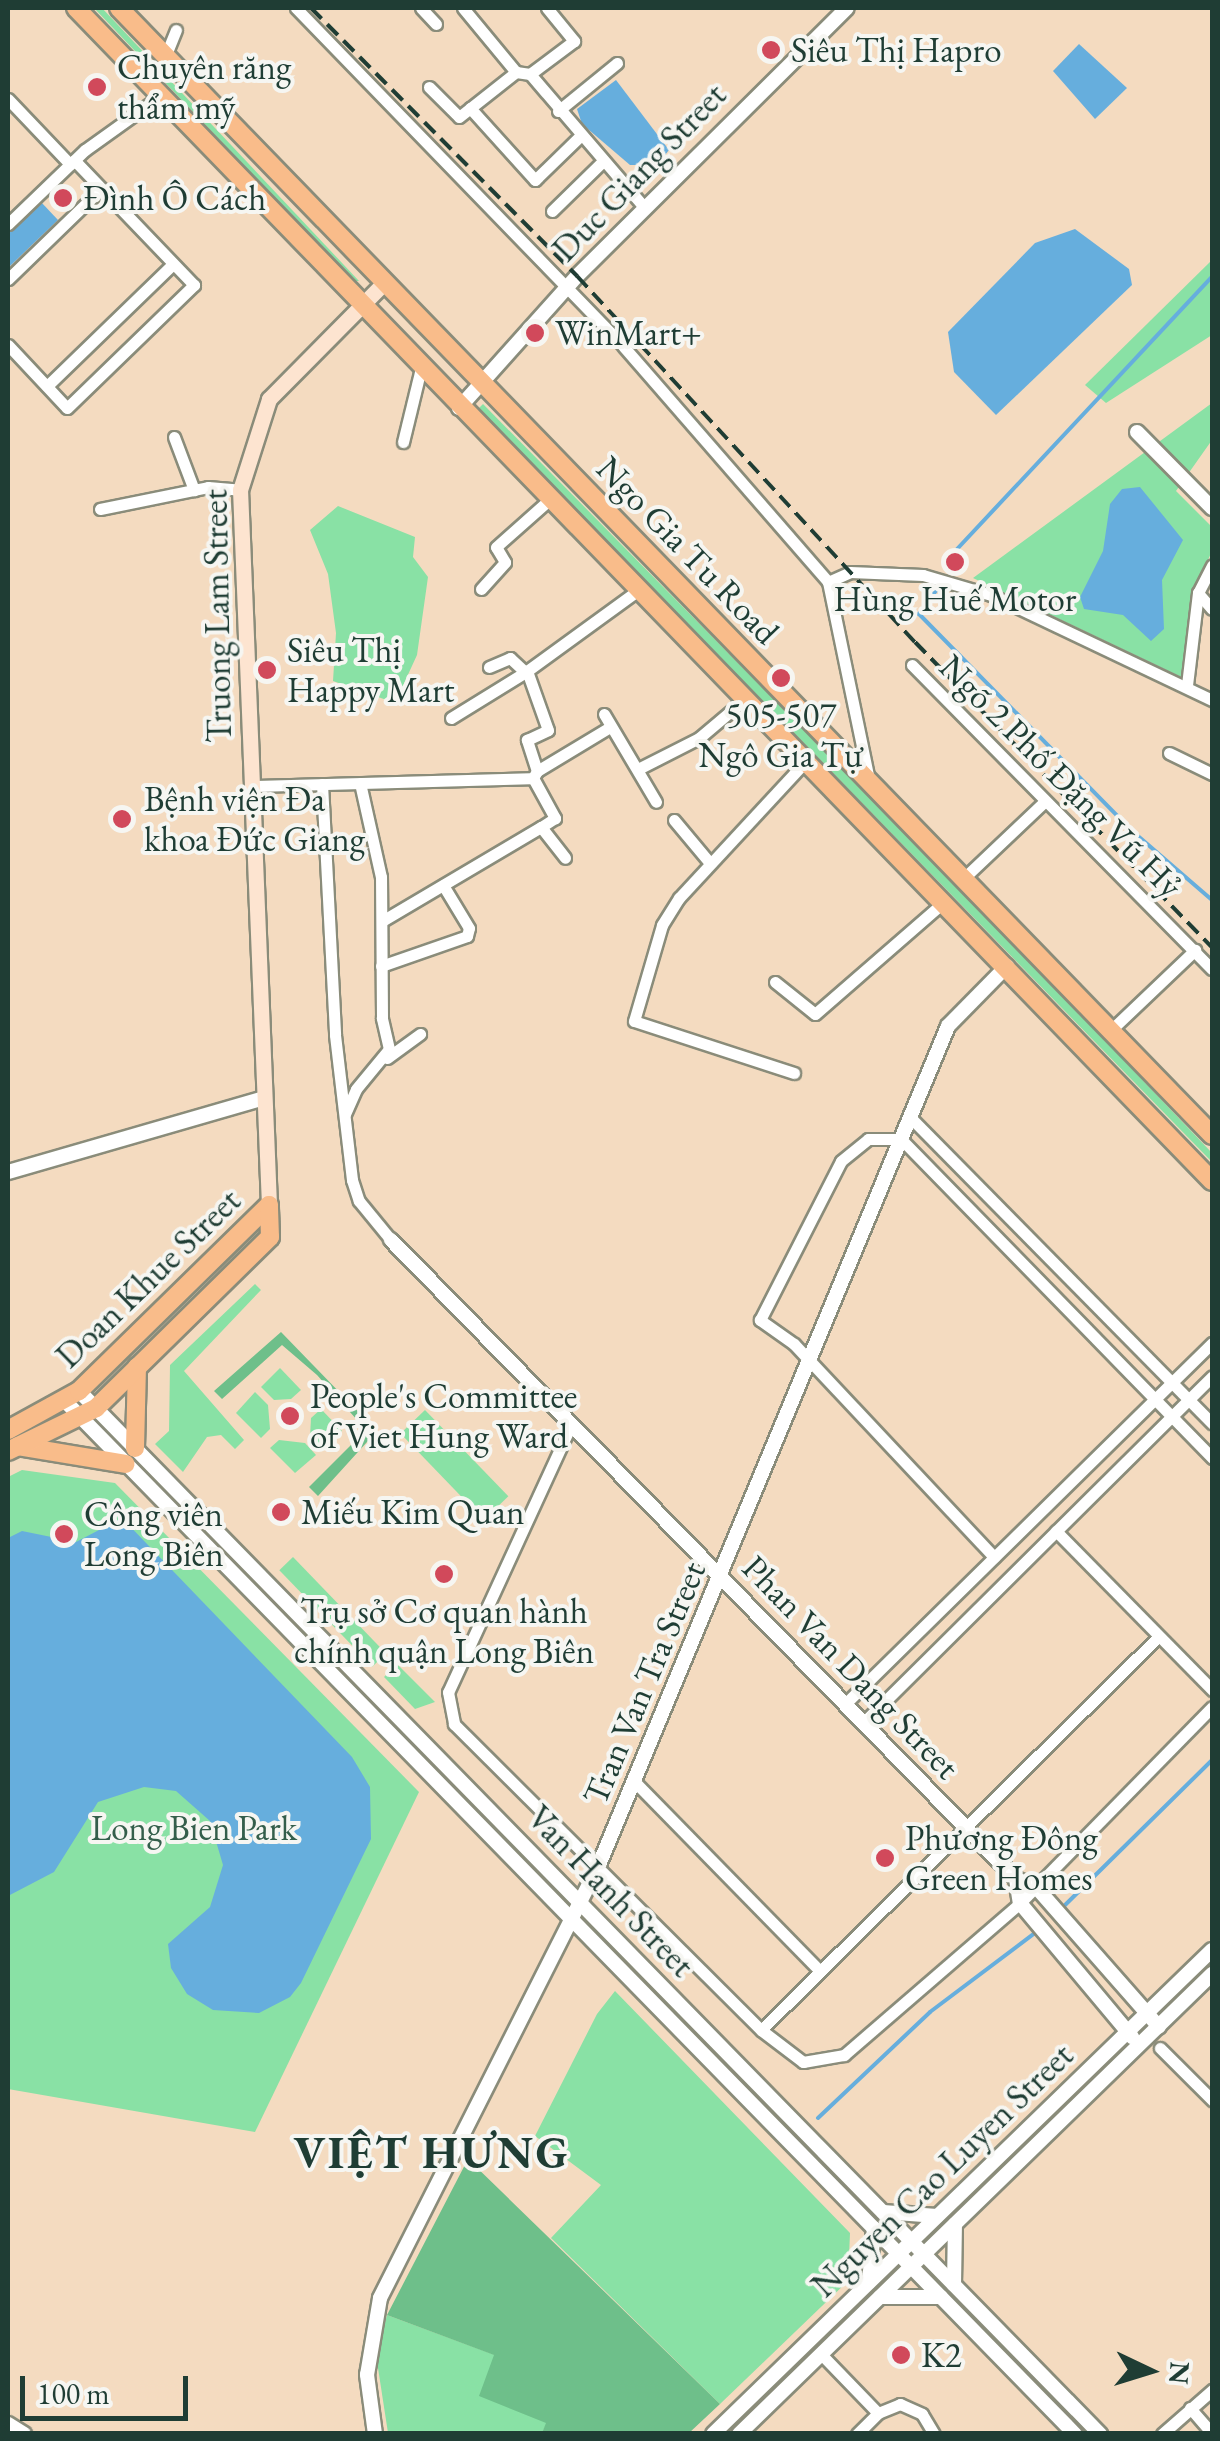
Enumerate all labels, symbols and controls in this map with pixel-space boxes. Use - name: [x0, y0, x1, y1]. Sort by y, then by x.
- place label: Siêu Thị Hapro: [791, 29, 1001, 71]
- marker: Siêu Thị Hapro: [760, 39, 782, 61]
- place label: Chuyên răng thẩm mỹ: [117, 46, 291, 128]
- street label: Duc Giang Street: [543, 74, 735, 270]
- marker: Chuyên răng thẩm mỹ: [86, 76, 108, 98]
- place label: Đình Ô Cách: [83, 177, 266, 219]
- marker: Đình Ô Cách: [52, 187, 74, 209]
- place label: WinMart+: [555, 312, 702, 354]
- marker: WinMart+: [524, 322, 546, 344]
- street label: Ngo Gia Tu Road: [588, 447, 788, 653]
- street label: Truong Lam Street: [194, 489, 240, 743]
- marker: Hùng Huế Motor: [944, 551, 966, 573]
- place label: Hùng Huế Motor: [833, 578, 1077, 620]
- place label: Siêu Thị Happy Mart: [287, 629, 455, 711]
- street label: Ngõ 2 Phố Đặng Vũ Hỷ: [931, 646, 1191, 906]
- marker: Siêu Thị Happy Mart: [256, 659, 278, 681]
- marker: 505-507 Ngô Gia Tự: [770, 667, 792, 689]
- place label: 505-507 Ngô Gia Tự: [698, 694, 864, 776]
- place label: Bệnh viện Đa khoa Đức Giang: [144, 778, 365, 860]
- marker: Bệnh viện Đa khoa Đức Giang: [109, 806, 135, 832]
- street label: Doan Khue Street: [47, 1179, 249, 1377]
- place label: People's Committee of Viet Hung Ward: [310, 1375, 577, 1457]
- marker: People's Committee of Viet Hung Ward: [279, 1405, 301, 1427]
- place label: Miếu Kim Quan: [301, 1491, 524, 1533]
- place label: Công viên Long Biên: [84, 1493, 224, 1575]
- marker: Miếu Kim Quan: [270, 1501, 292, 1523]
- marker: Công viên Long Biên: [53, 1523, 75, 1545]
- street label: Phan Van Dang Street: [734, 1547, 968, 1787]
- street label: Tran Van Tra Street: [574, 1555, 714, 1811]
- marker: Trụ sở Cơ quan hành chính quận Long Biên: [433, 1563, 455, 1585]
- place label: Trụ sở Cơ quan hành chính quận Long Biên: [294, 1590, 594, 1672]
- street label: Van Hanh Street: [519, 1797, 703, 1985]
- park label: Long Bien Park: [91, 1807, 297, 1849]
- place label: Phương Đông Green Homes: [905, 1817, 1098, 1899]
- marker: Phương Đông Green Homes: [874, 1847, 896, 1869]
- street label: Nguyen Cao Luyen Street: [802, 2034, 1082, 2306]
- district label: VIỆT HƯNG: [294, 2126, 570, 2180]
- north arrow: [1100, 2321, 1200, 2421]
- place label: K2: [921, 2334, 962, 2376]
- marker: K2: [890, 2344, 912, 2366]
- scale bar: [25, 2356, 192, 2418]
- text: N: [1161, 2361, 1199, 2386]
- text: 100 m: [37, 2374, 110, 2413]

